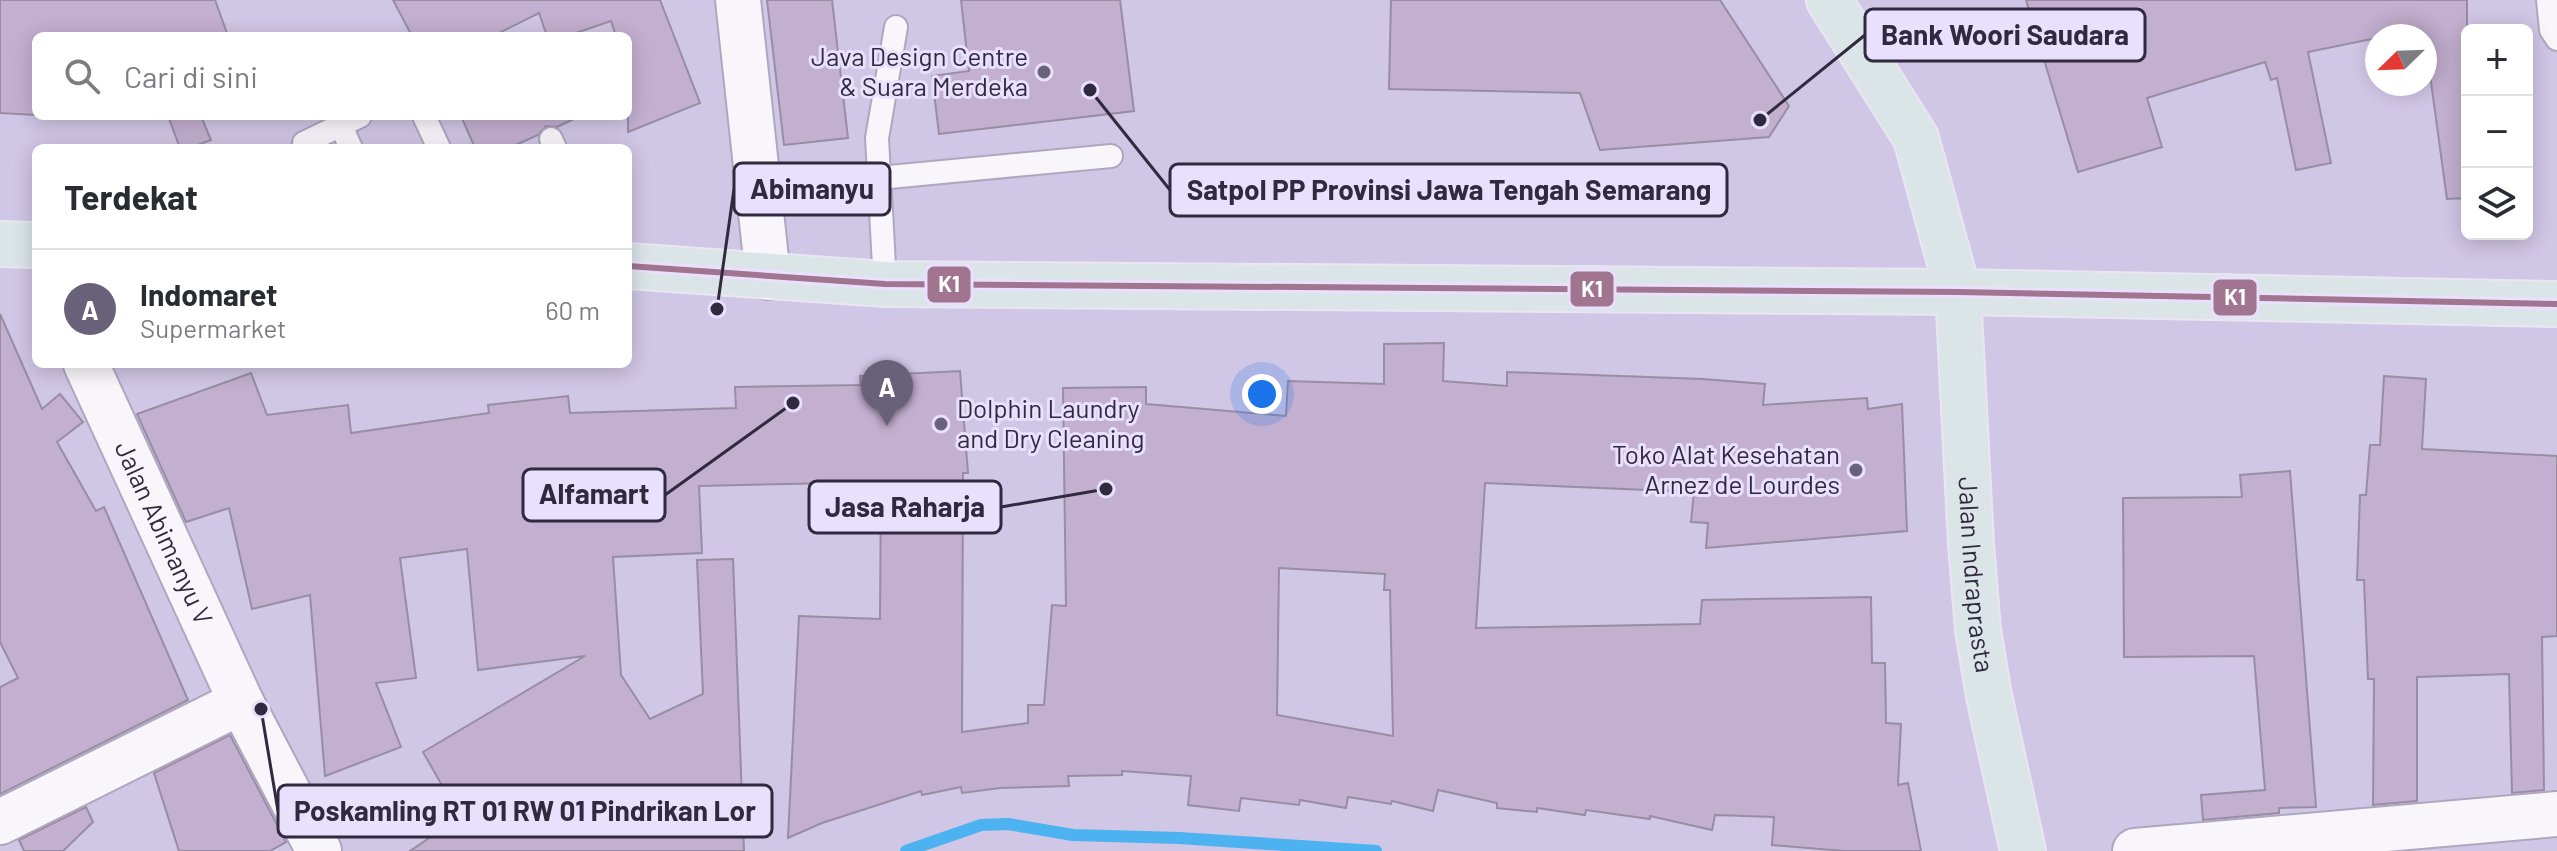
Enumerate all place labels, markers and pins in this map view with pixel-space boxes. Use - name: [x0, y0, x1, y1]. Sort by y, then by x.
- callout: Bank Woori Saudara: [1865, 9, 2145, 61]
- place label: Java Design Centre & Suara Merdeka: [811, 40, 1028, 101]
- marker: Java Design Centre & Suara Merdeka: [1035, 63, 1053, 81]
- callout: Abimanyu: [734, 163, 890, 215]
- callout: Satpol PP Provinsi Jawa Tengah Semarang: [1170, 164, 1727, 216]
- pin: A: [861, 360, 913, 426]
- place label: Dolphin Laundry and Dry Cleaning: [957, 392, 1144, 453]
- marker: Dolphin Laundry and Dry Cleaning: [932, 415, 950, 433]
- place label: Toko Alat Kesehatan Arnez de Lourdes: [1612, 438, 1840, 499]
- marker: Toko Alat Kesehatan Arnez de Lourdes: [1847, 461, 1865, 479]
- callout: Alfamart: [523, 469, 665, 521]
- callout: Jasa Raharja: [809, 481, 1001, 533]
- callout: Poskamling RT 01 RW 01 Pindrikan Lor: [278, 785, 772, 837]

